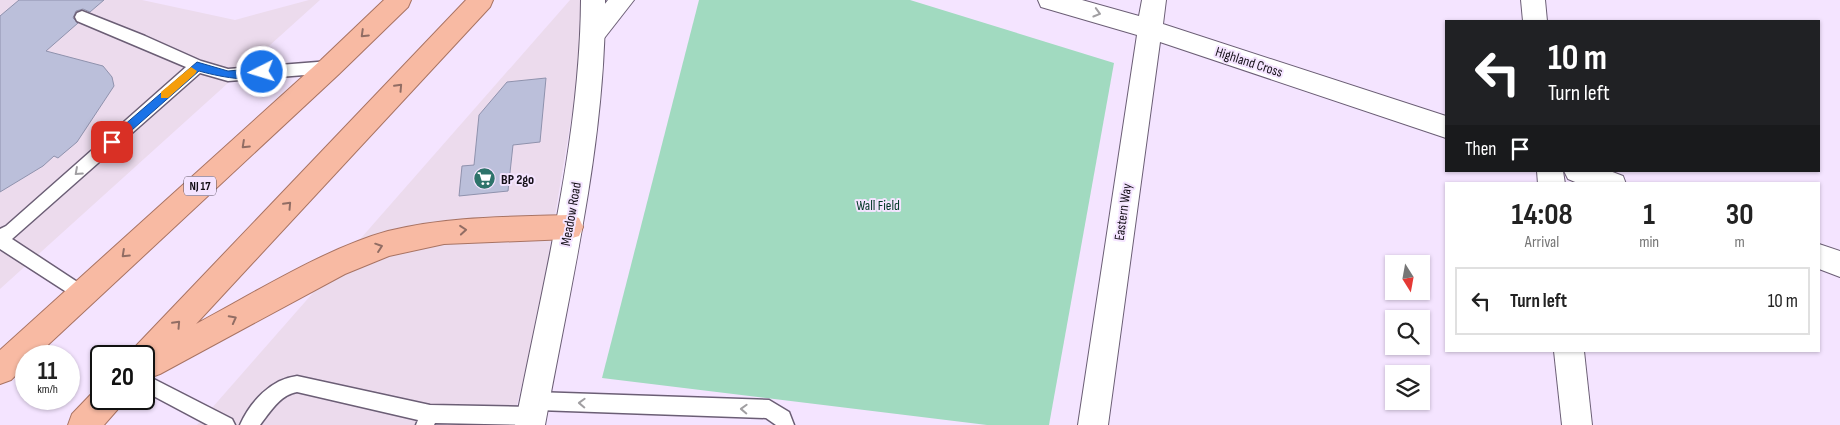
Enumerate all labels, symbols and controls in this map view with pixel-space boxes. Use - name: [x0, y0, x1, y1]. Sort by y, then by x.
- one-way arrow: [1092, 8, 1101, 18]
- one-way arrow: [361, 28, 370, 37]
- text: 10 m: [1548, 37, 1607, 80]
- icon: left: [1465, 40, 1530, 105]
- street label: Highland Cross: [1213, 43, 1285, 81]
- position arrow: [235, 45, 287, 97]
- text: Turn left: [1548, 80, 1610, 107]
- one-way arrow: [393, 83, 402, 92]
- pin: [91, 121, 133, 163]
- icon: arrive: [98, 128, 126, 156]
- icon: arrive: [1506, 135, 1534, 163]
- text: Then: [1465, 138, 1496, 161]
- one-way arrow: [242, 139, 251, 148]
- one-way arrow: [74, 166, 83, 175]
- supermarket icon: BP 2go: [473, 167, 497, 191]
- place label: BP 2go: [501, 171, 534, 188]
- road number: NJ 17: [184, 177, 216, 196]
- street label: Meadow Road: [557, 181, 585, 247]
- street label: Eastern Way: [1111, 182, 1135, 242]
- park label: Wall Field: [856, 197, 900, 214]
- text: 14:08: [1512, 197, 1573, 233]
- text: 1: [1643, 197, 1655, 233]
- text: 30: [1726, 197, 1753, 233]
- one-way arrow: [282, 202, 291, 211]
- one-way arrow: [459, 225, 467, 236]
- text: Arrival: [1525, 233, 1559, 252]
- text: min: [1639, 233, 1659, 252]
- text: m: [1734, 233, 1745, 252]
- one-way arrow: [374, 243, 382, 253]
- one-way arrow: [122, 249, 131, 258]
- north arrow: [1385, 255, 1430, 300]
- map controls: [1385, 255, 1430, 410]
- icon: left: [1467, 287, 1495, 315]
- text: Turn left: [1510, 290, 1567, 313]
- text: 10 m: [1768, 290, 1798, 313]
- button: search: [1385, 310, 1430, 355]
- one-way arrow: [228, 315, 237, 325]
- one-way arrow: [171, 320, 180, 329]
- speed limit sign: 20: [90, 345, 155, 410]
- text: 11: [38, 356, 57, 387]
- button: layers: [1385, 365, 1430, 410]
- text: km/h: [37, 382, 58, 397]
- one-way arrow: [578, 398, 586, 408]
- one-way arrow: [740, 403, 748, 414]

